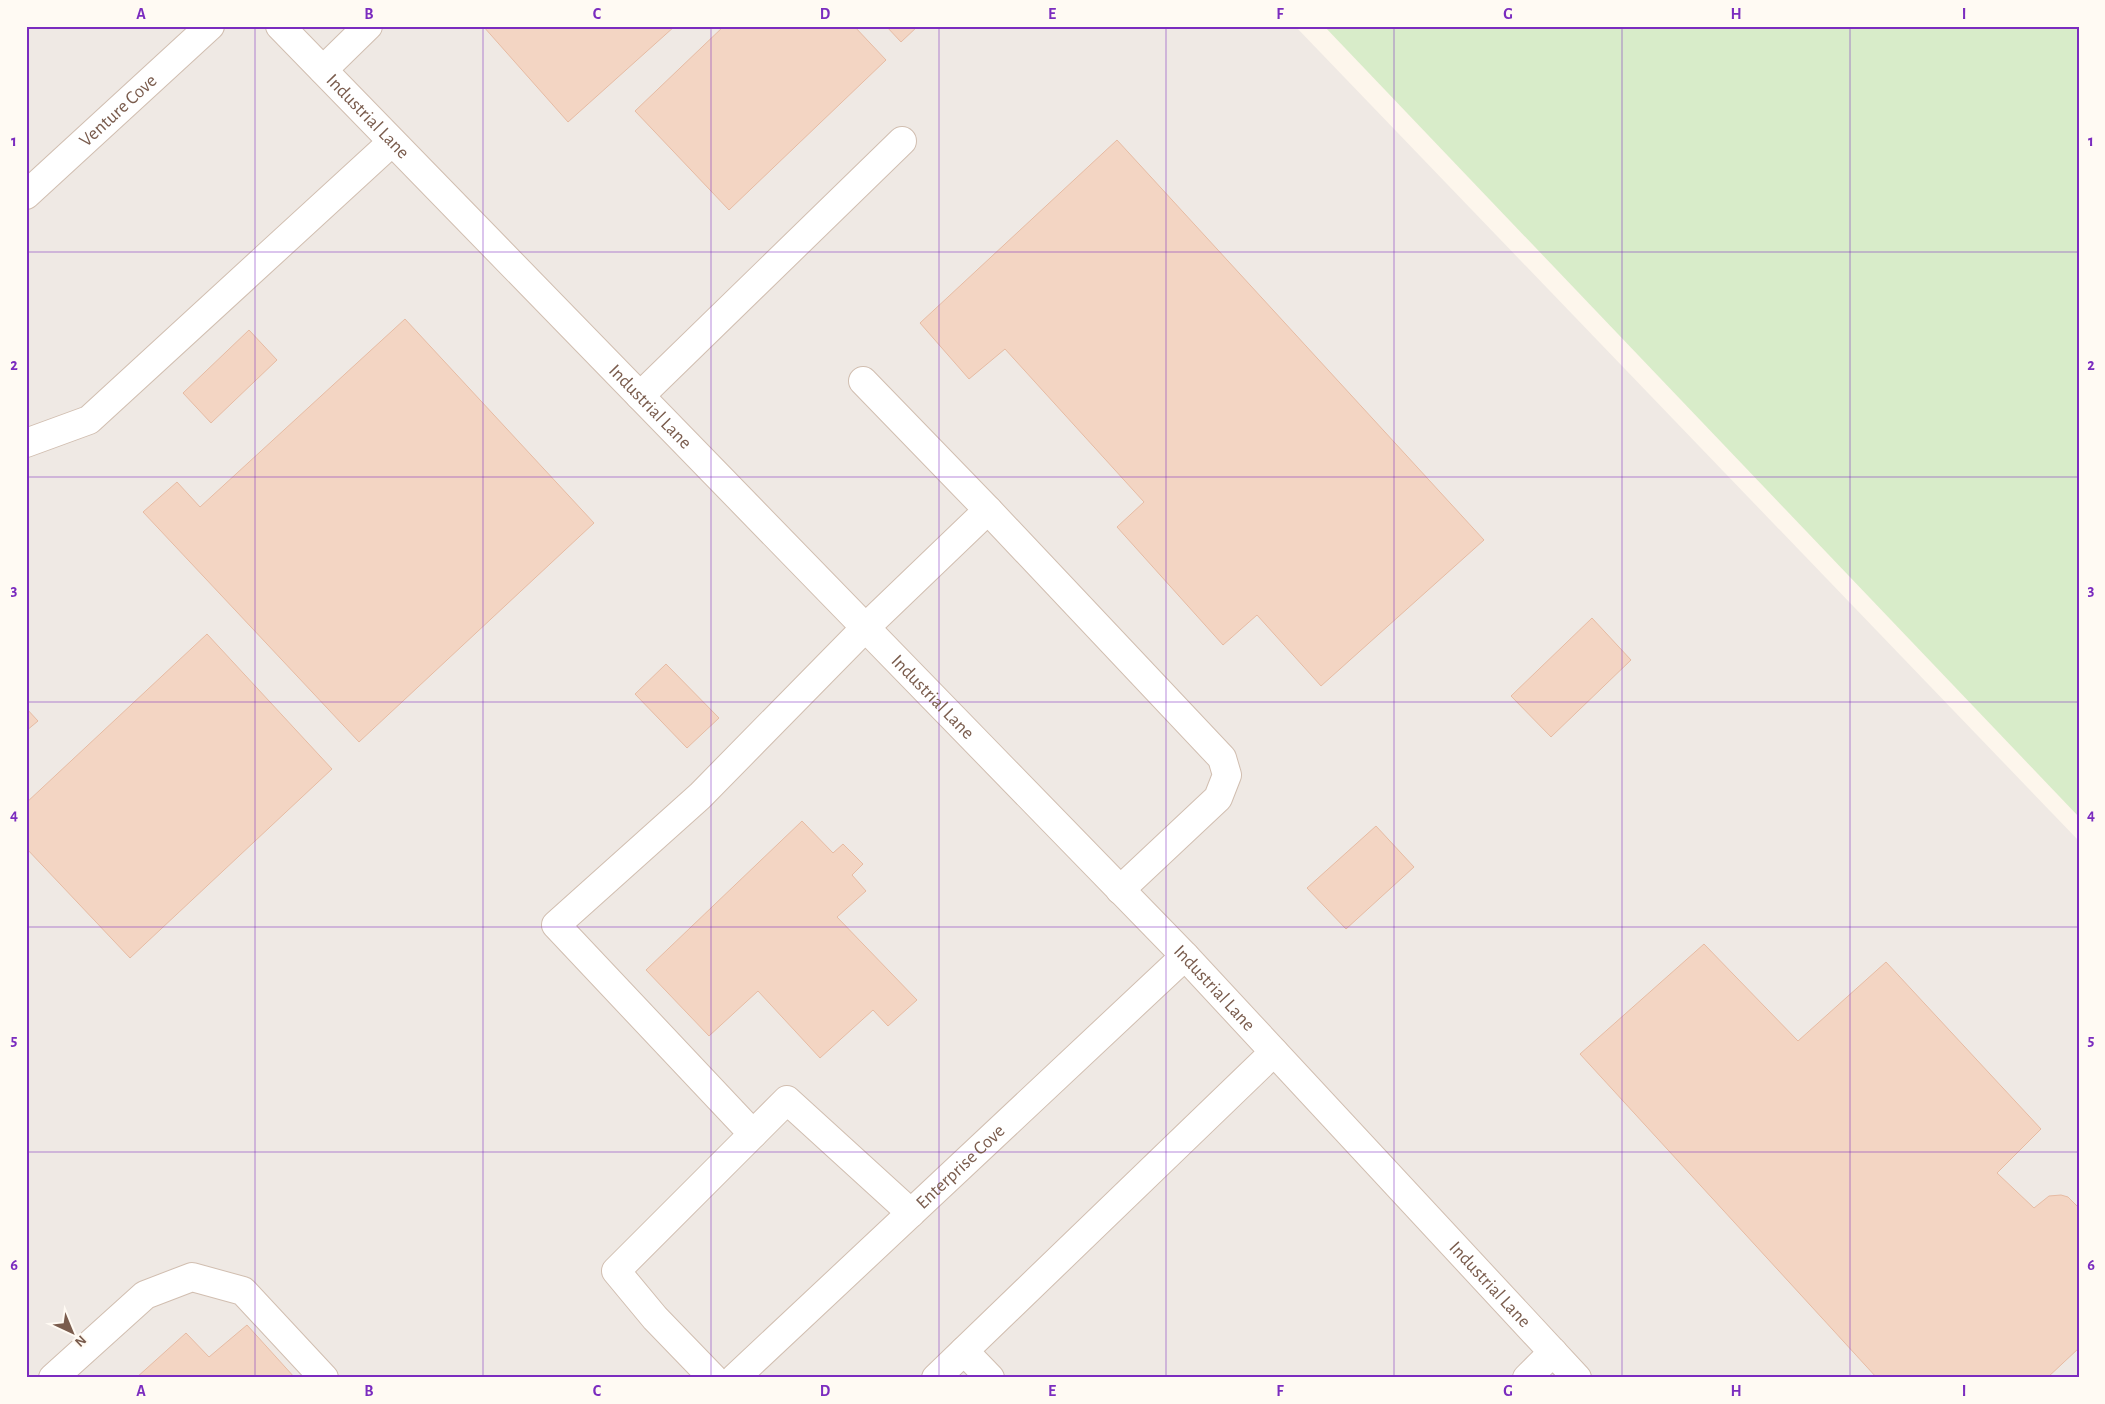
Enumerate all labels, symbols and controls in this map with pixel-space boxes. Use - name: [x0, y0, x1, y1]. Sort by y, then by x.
- text: A: [136, 6, 146, 22]
- text: B: [364, 6, 374, 22]
- text: C: [593, 6, 602, 22]
- text: D: [820, 6, 831, 22]
- text: E: [1048, 6, 1056, 22]
- text: F: [1276, 6, 1284, 22]
- text: G: [1503, 6, 1513, 22]
- text: H: [1730, 6, 1742, 22]
- text: I: [1962, 6, 1966, 22]
- street label: Industrial Lane: [323, 70, 413, 162]
- street label: Venture Cove: [76, 71, 160, 150]
- text: 1: [11, 133, 17, 149]
- text: 1: [2088, 133, 2094, 149]
- text: 2: [10, 357, 18, 373]
- text: 2: [2087, 357, 2095, 373]
- street label: Industrial Lane: [605, 361, 695, 453]
- text: 3: [11, 582, 18, 598]
- text: 3: [2088, 582, 2095, 598]
- street label: Industrial Lane: [888, 651, 978, 743]
- text: 4: [10, 807, 18, 823]
- text: 4: [2087, 807, 2095, 823]
- street label: Industrial Lane: [1170, 941, 1259, 1034]
- text: 5: [11, 1032, 18, 1048]
- text: 5: [2088, 1032, 2095, 1048]
- street label: Enterprise Cove: [912, 1121, 1008, 1212]
- street label: Industrial Lane: [1446, 1238, 1534, 1331]
- text: 6: [10, 1257, 18, 1273]
- text: 6: [2087, 1257, 2095, 1273]
- north arrow: [48, 1306, 98, 1356]
- text: N: [72, 1332, 89, 1349]
- text: A: [136, 1383, 146, 1399]
- text: B: [364, 1383, 374, 1399]
- text: C: [593, 1383, 602, 1399]
- text: D: [820, 1383, 831, 1399]
- text: E: [1048, 1383, 1056, 1399]
- text: F: [1276, 1383, 1284, 1399]
- text: G: [1503, 1383, 1513, 1399]
- text: H: [1730, 1383, 1742, 1399]
- text: I: [1962, 1383, 1966, 1399]

